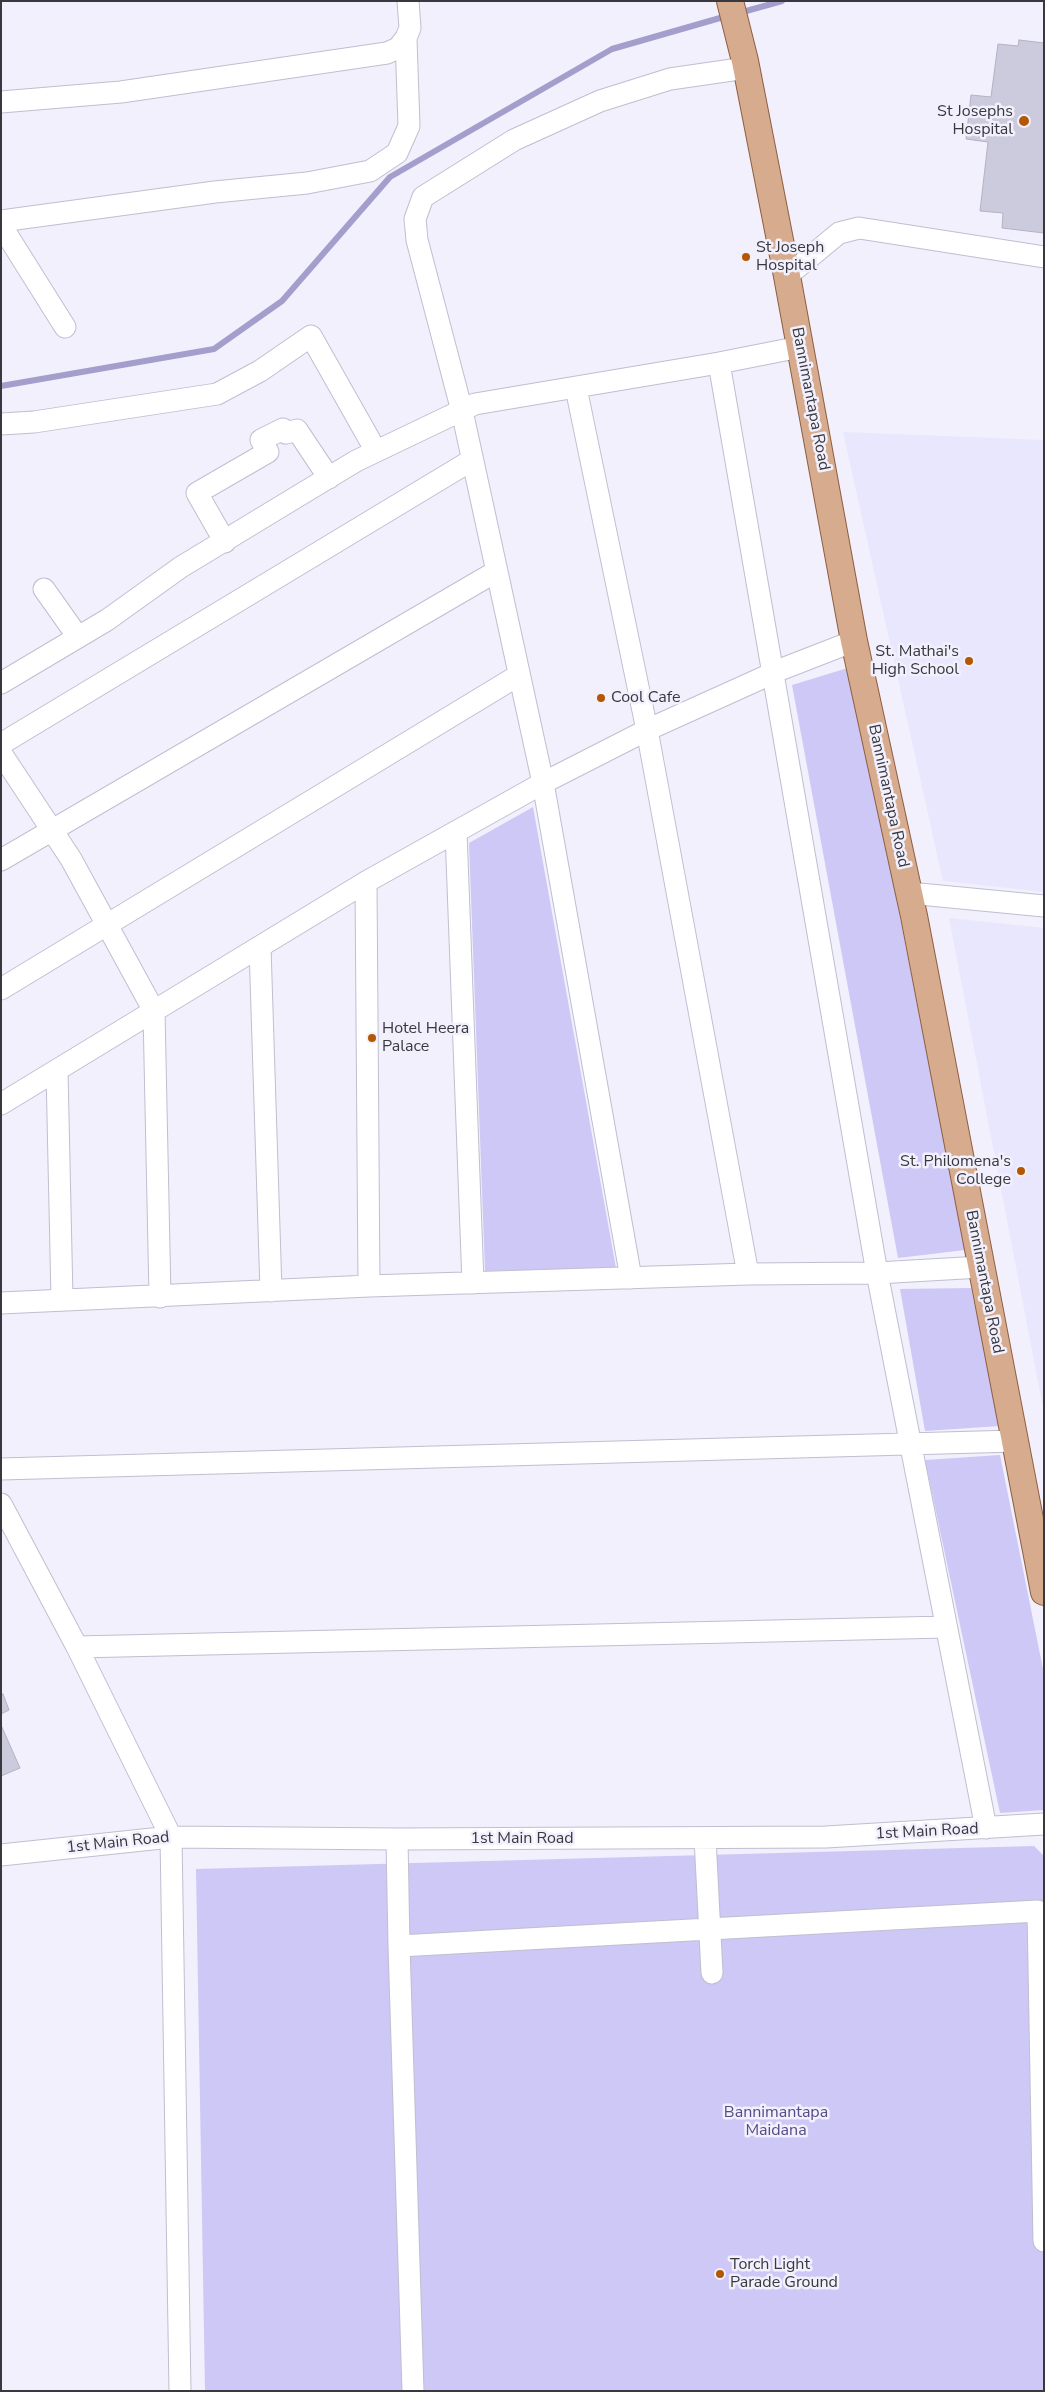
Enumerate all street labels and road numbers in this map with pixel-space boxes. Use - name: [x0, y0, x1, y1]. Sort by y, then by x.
- street label: Bannimantapa Road: [787, 326, 833, 472]
- street label: Bannimantapa Road: [863, 723, 913, 869]
- street label: Bannimantapa Road: [961, 1209, 1007, 1355]
- street label: 1st Main Road: [875, 1820, 979, 1844]
- street label: 1st Main Road: [66, 1828, 170, 1858]
- street label: 1st Main Road: [470, 1829, 574, 1849]

